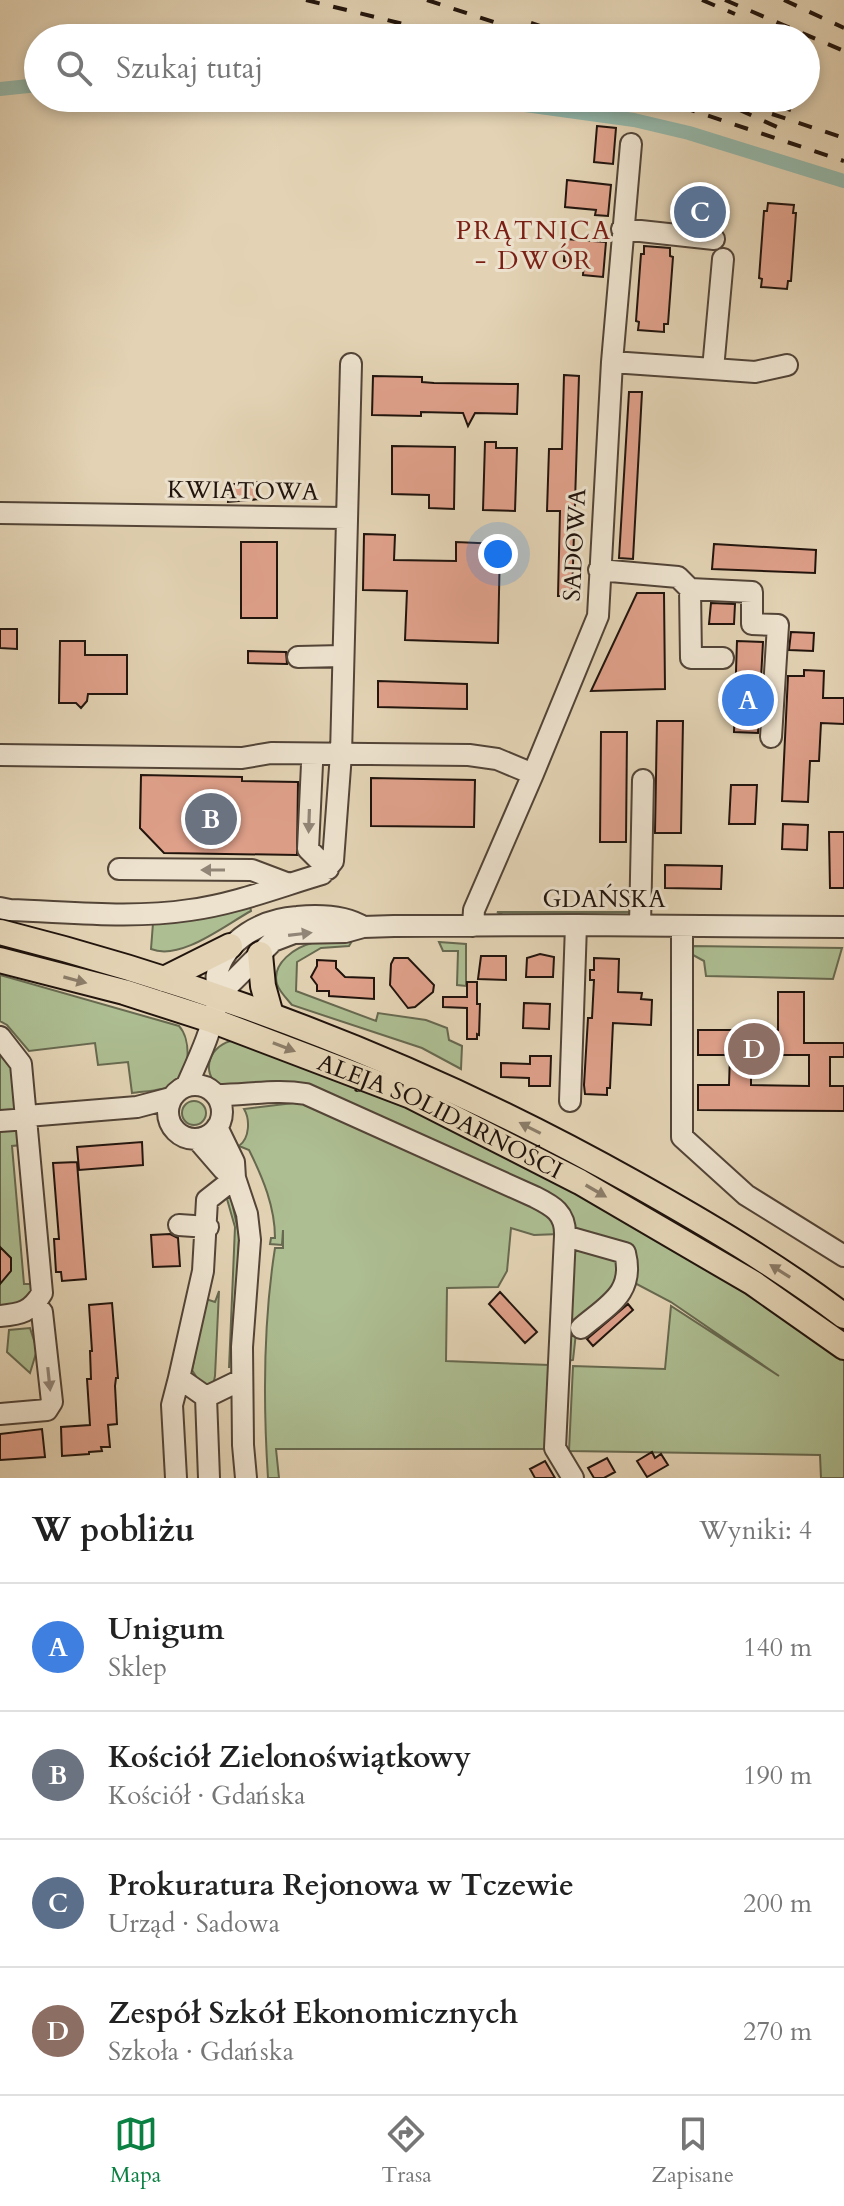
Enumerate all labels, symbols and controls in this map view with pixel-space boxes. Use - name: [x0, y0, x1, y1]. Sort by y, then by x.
- search box: [24, 24, 820, 112]
- icon: search: [52, 46, 96, 90]
- text: Szukaj tutaj: [116, 48, 263, 89]
- pin: C: [674, 182, 726, 242]
- district label: PRĄTNICA - DWÓR: [456, 213, 612, 278]
- street label: KWIATOWA: [167, 473, 320, 509]
- street label: SADOWA: [556, 487, 594, 602]
- your location: [478, 534, 518, 574]
- pin: A: [722, 670, 774, 730]
- pin: B: [185, 789, 237, 849]
- one-way arrow: [303, 809, 316, 834]
- one-way arrow: [200, 864, 225, 876]
- street label: GDAŃSKA: [543, 883, 666, 916]
- one-way arrow: [287, 928, 312, 941]
- one-way arrow: [63, 974, 88, 986]
- pin: D: [728, 1019, 780, 1079]
- one-way arrow: [272, 1041, 296, 1054]
- street label: ALEJA SOLIDARNOŚCI: [313, 1046, 568, 1187]
- one-way arrow: [519, 1121, 542, 1135]
- one-way arrow: [585, 1184, 607, 1198]
- one-way arrow: [770, 1263, 791, 1278]
- one-way arrow: [43, 1367, 56, 1392]
- text: W pobliżu: [32, 1507, 195, 1553]
- text: Wyniki: 4: [699, 1513, 812, 1548]
- text: Unigum: [108, 1609, 224, 1650]
- text: A: [48, 1630, 68, 1665]
- text: 140 m: [743, 1630, 812, 1665]
- text: Sklep: [108, 1650, 167, 1685]
- text: Kościół Zielonoświątkowy: [108, 1737, 471, 1778]
- text: B: [49, 1758, 67, 1793]
- text: 190 m: [743, 1758, 812, 1793]
- text: Kościół · Gdańska: [108, 1778, 305, 1813]
- text: Prokuratura Rejonowa w Tczewie: [108, 1865, 574, 1906]
- text: C: [48, 1886, 68, 1921]
- text: 200 m: [743, 1886, 812, 1921]
- text: Urząd · Sadowa: [108, 1906, 280, 1941]
- text: Zespół Szkół Ekonomicznych: [108, 1993, 518, 2034]
- text: D: [47, 2014, 69, 2049]
- text: 270 m: [743, 2014, 812, 2049]
- text: Szkoła · Gdańska: [108, 2034, 294, 2069]
- tab: Mapa: [110, 2112, 161, 2190]
- tab: Trasa: [381, 2112, 432, 2190]
- tab: Zapisane: [652, 2112, 734, 2190]

